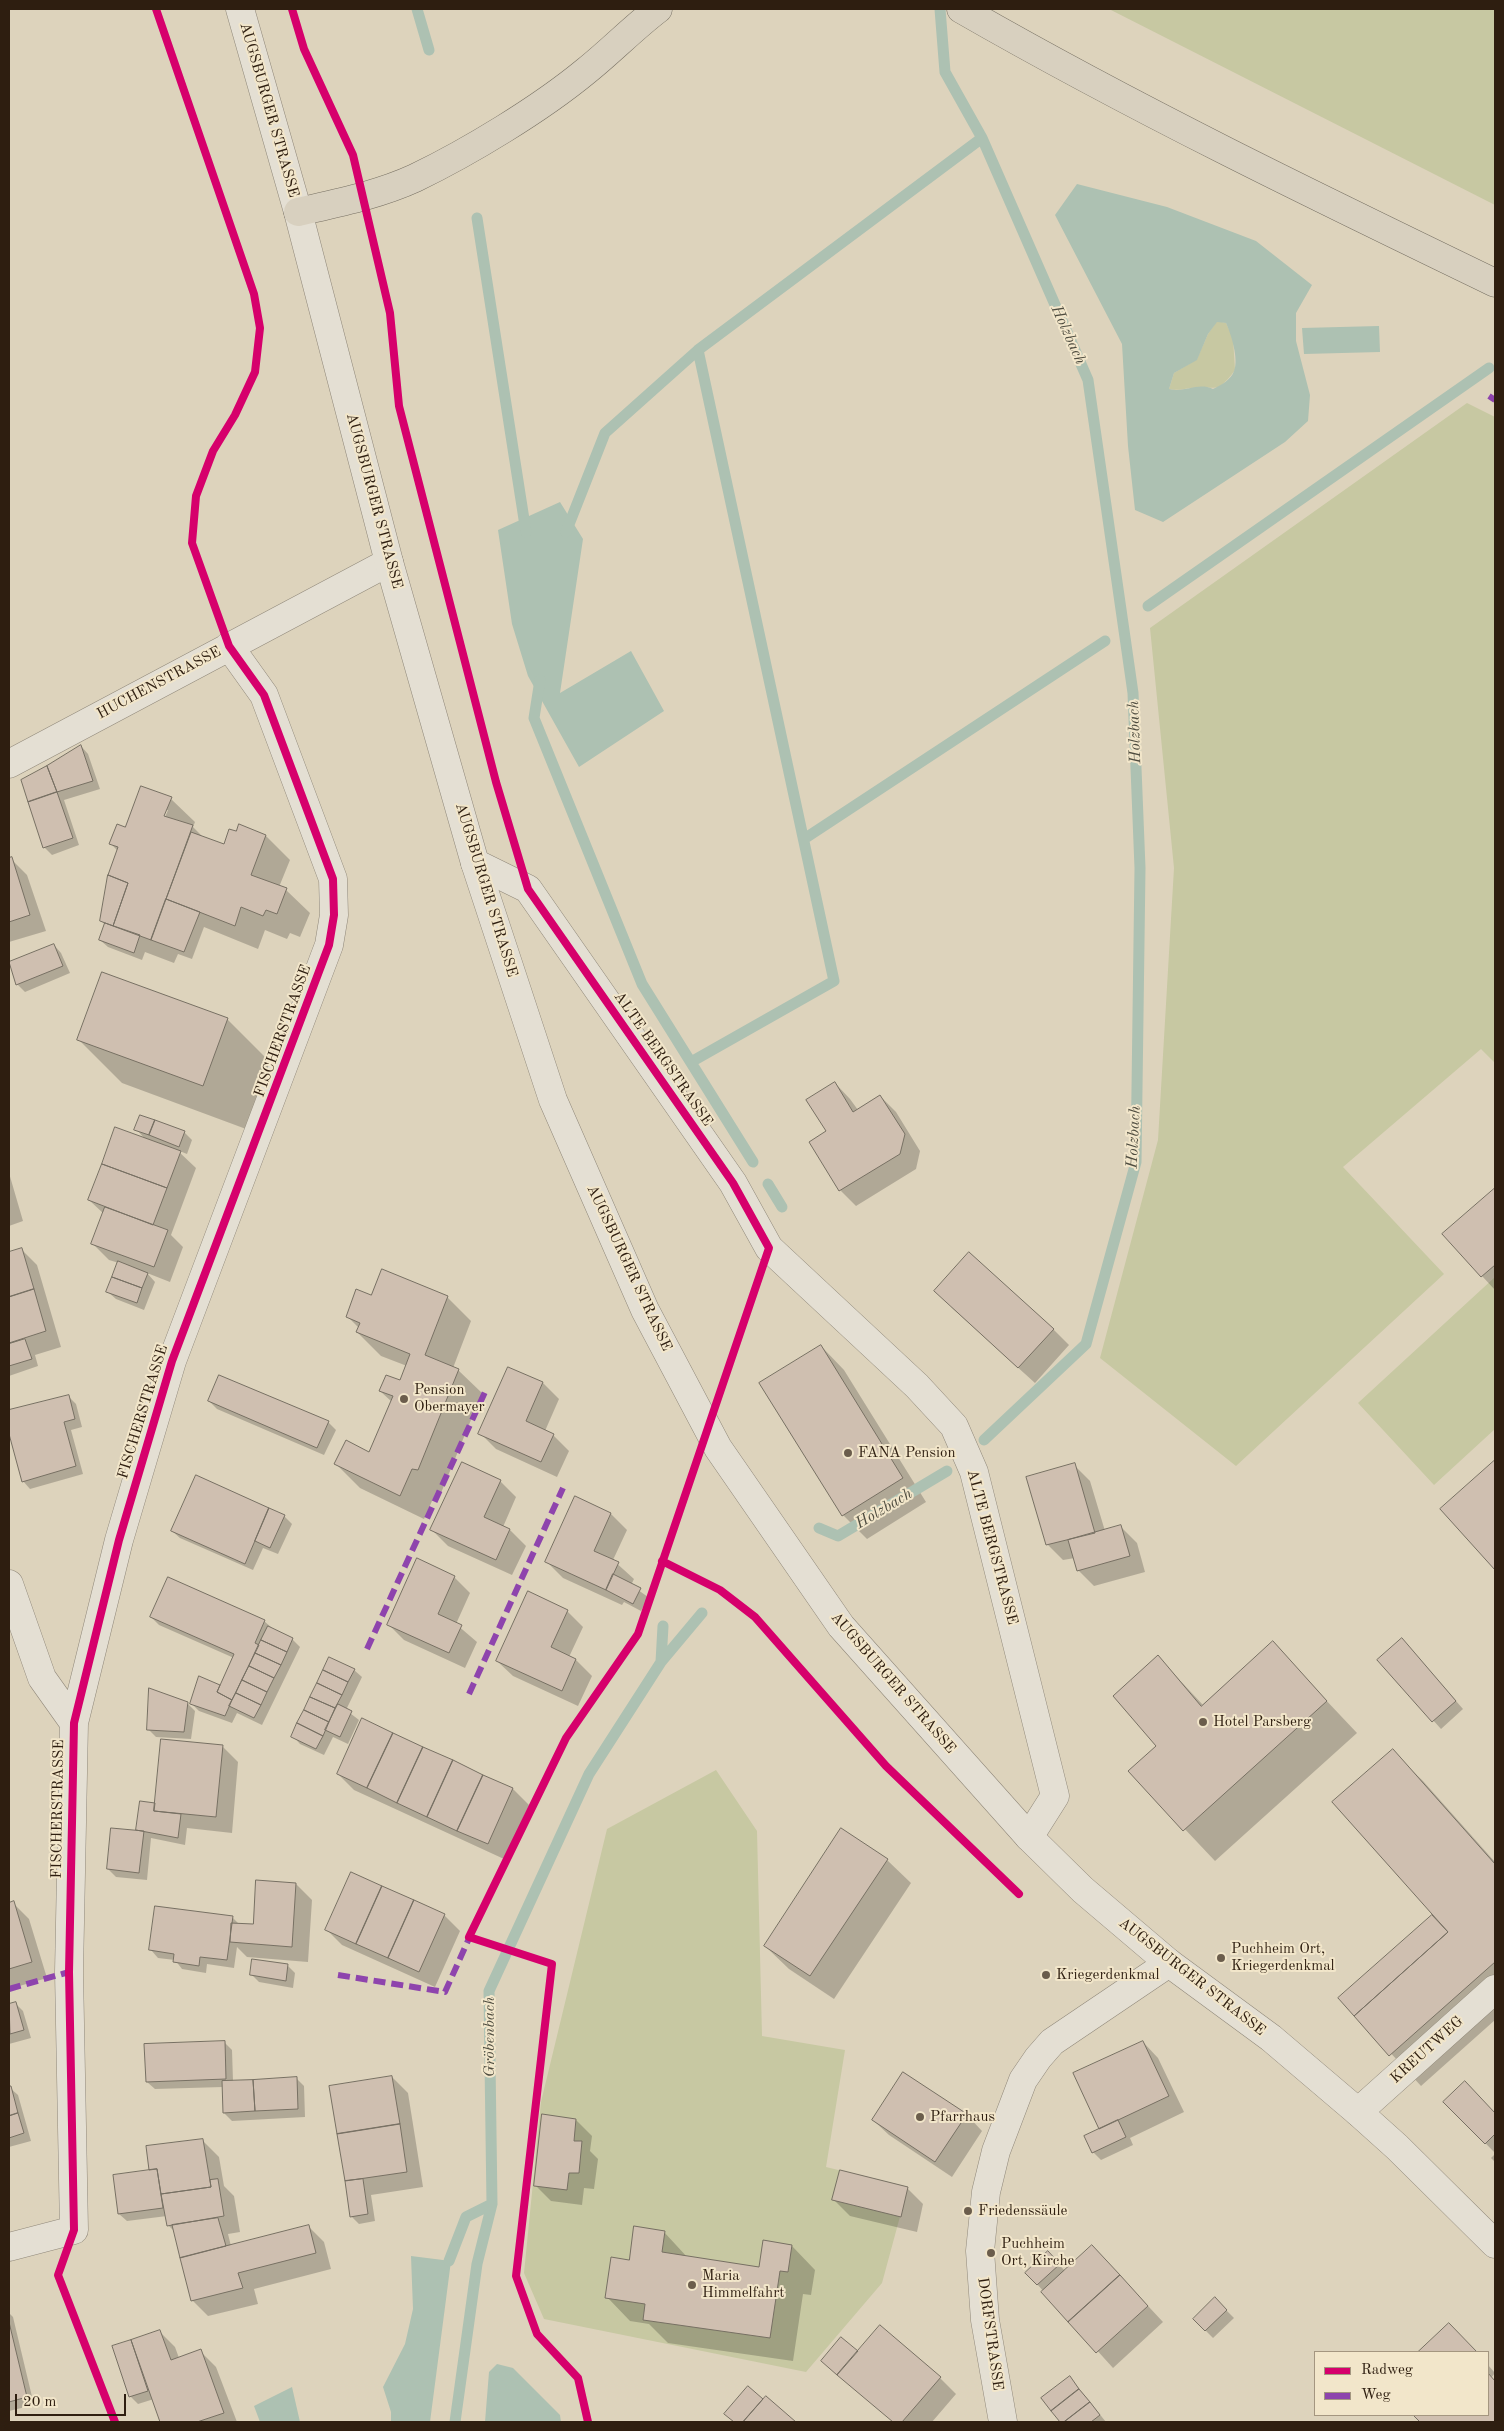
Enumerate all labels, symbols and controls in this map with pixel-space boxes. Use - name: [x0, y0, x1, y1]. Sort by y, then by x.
- street label: AUGSBURGER STRASSE: [235, 20, 303, 200]
- water label: Holzbach: [1046, 302, 1090, 368]
- street label: AUGSBURGER STRASSE: [342, 411, 406, 591]
- street label: HUCHENSTRASSE: [94, 643, 224, 723]
- water label: Holzbach: [1124, 700, 1146, 764]
- street label: AUGSBURGER STRASSE: [451, 801, 521, 979]
- street label: FISCHERSTRASSE: [251, 962, 315, 1100]
- street label: ALTE BERGSTRASSE: [610, 988, 716, 1130]
- water label: Holzbach: [1123, 1105, 1145, 1169]
- street label: AUGSBURGER STRASSE: [583, 1182, 675, 1354]
- street label: FISCHERSTRASSE: [114, 1343, 172, 1481]
- place label: Pension Obermayer: [414, 1381, 485, 1416]
- marker: Pension Obermayer: [398, 1393, 410, 1405]
- place label: FANA Pension: [858, 1444, 956, 1462]
- marker: FANA Pension: [842, 1447, 854, 1459]
- street label: ALTE BERGSTRASSE: [963, 1467, 1021, 1627]
- water label: Holzbach: [852, 1485, 916, 1533]
- street label: AUGSBURGER STRASSE: [827, 1609, 959, 1757]
- place label: Hotel Parsberg: [1213, 1713, 1311, 1731]
- marker: Hotel Parsberg: [1197, 1716, 1209, 1728]
- street label: FISCHERSTRASSE: [48, 1739, 68, 1879]
- street label: AUGSBURGER STRASSE: [1115, 1914, 1269, 2040]
- place label: Puchheim Ort, Kriegerdenkmal: [1231, 1940, 1335, 1975]
- marker: Puchheim Ort, Kriegerdenkmal: [1215, 1952, 1227, 1964]
- place label: Kriegerdenkmal: [1056, 1966, 1160, 1984]
- marker: Kriegerdenkmal: [1040, 1969, 1052, 1981]
- water label: Gröbenbach: [480, 1997, 500, 2077]
- street label: KREUTWEG: [1387, 2013, 1467, 2087]
- place label: Pfarrhaus: [930, 2108, 995, 2126]
- marker: Pfarrhaus: [914, 2111, 926, 2123]
- place label: Friedenssäule: [978, 2202, 1067, 2220]
- marker: Friedenssäule: [962, 2205, 974, 2217]
- place label: Puchheim Ort, Kirche: [1001, 2235, 1074, 2270]
- marker: Puchheim Ort, Kirche: [985, 2247, 997, 2259]
- place label: Maria Himmelfahrt: [702, 2267, 785, 2302]
- street label: DORFSTRASSE: [973, 2276, 1007, 2392]
- marker: Maria Himmelfahrt: [686, 2279, 698, 2291]
- legend: [1314, 2351, 1489, 2416]
- text: Radweg: [1361, 2363, 1413, 2378]
- scale bar: [18, 2384, 129, 2416]
- text: Weg: [1361, 2388, 1391, 2403]
- text: 20 m: [23, 2395, 57, 2410]

